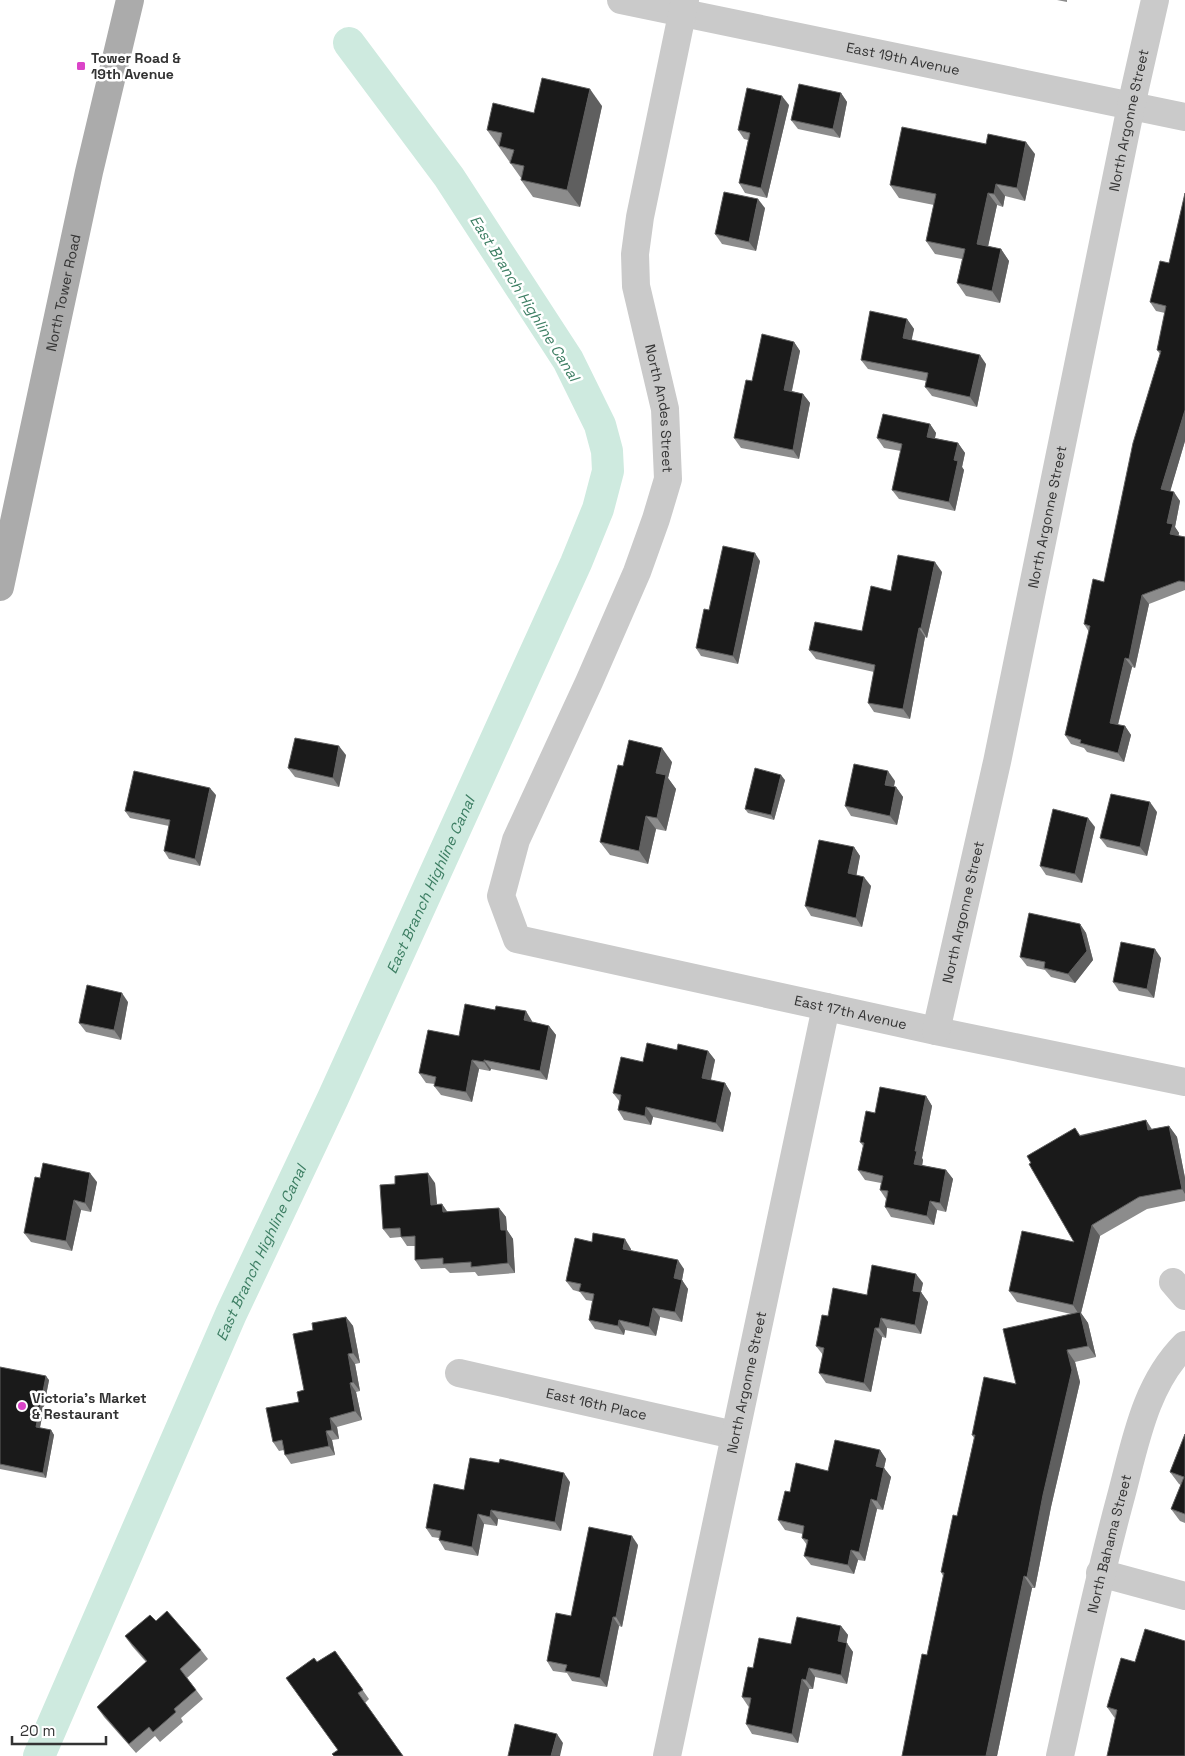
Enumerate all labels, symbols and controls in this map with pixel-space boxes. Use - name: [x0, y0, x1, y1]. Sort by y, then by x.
- street label: East 19th Avenue: [845, 38, 961, 79]
- street label: North Argonne Street: [1105, 47, 1153, 193]
- place label: Tower Road & 19th Avenue: [91, 49, 181, 83]
- marker: Tower Road & 19th Avenue: [75, 60, 87, 72]
- water label: East Branch Highline Canal: [466, 212, 585, 386]
- street label: North Tower Road: [42, 232, 84, 353]
- street label: North Andes Street: [641, 342, 677, 473]
- street label: North Argonne Street: [1024, 444, 1070, 590]
- water label: East Branch Highline Canal: [381, 791, 479, 976]
- street label: North Argonne Street: [938, 839, 988, 985]
- street label: East 17th Avenue: [793, 991, 909, 1033]
- water label: East Branch Highline Canal: [211, 1159, 311, 1343]
- street label: North Argonne Street: [722, 1309, 770, 1455]
- street label: East 16th Place: [544, 1384, 649, 1424]
- place label: Victoria's Market & Restaurant: [32, 1389, 147, 1423]
- marker: Victoria's Market & Restaurant: [16, 1400, 28, 1412]
- street label: North Bahama Street: [1083, 1472, 1135, 1615]
- scale bar: [12, 1714, 106, 1746]
- text: 20 m: [20, 1721, 55, 1740]

